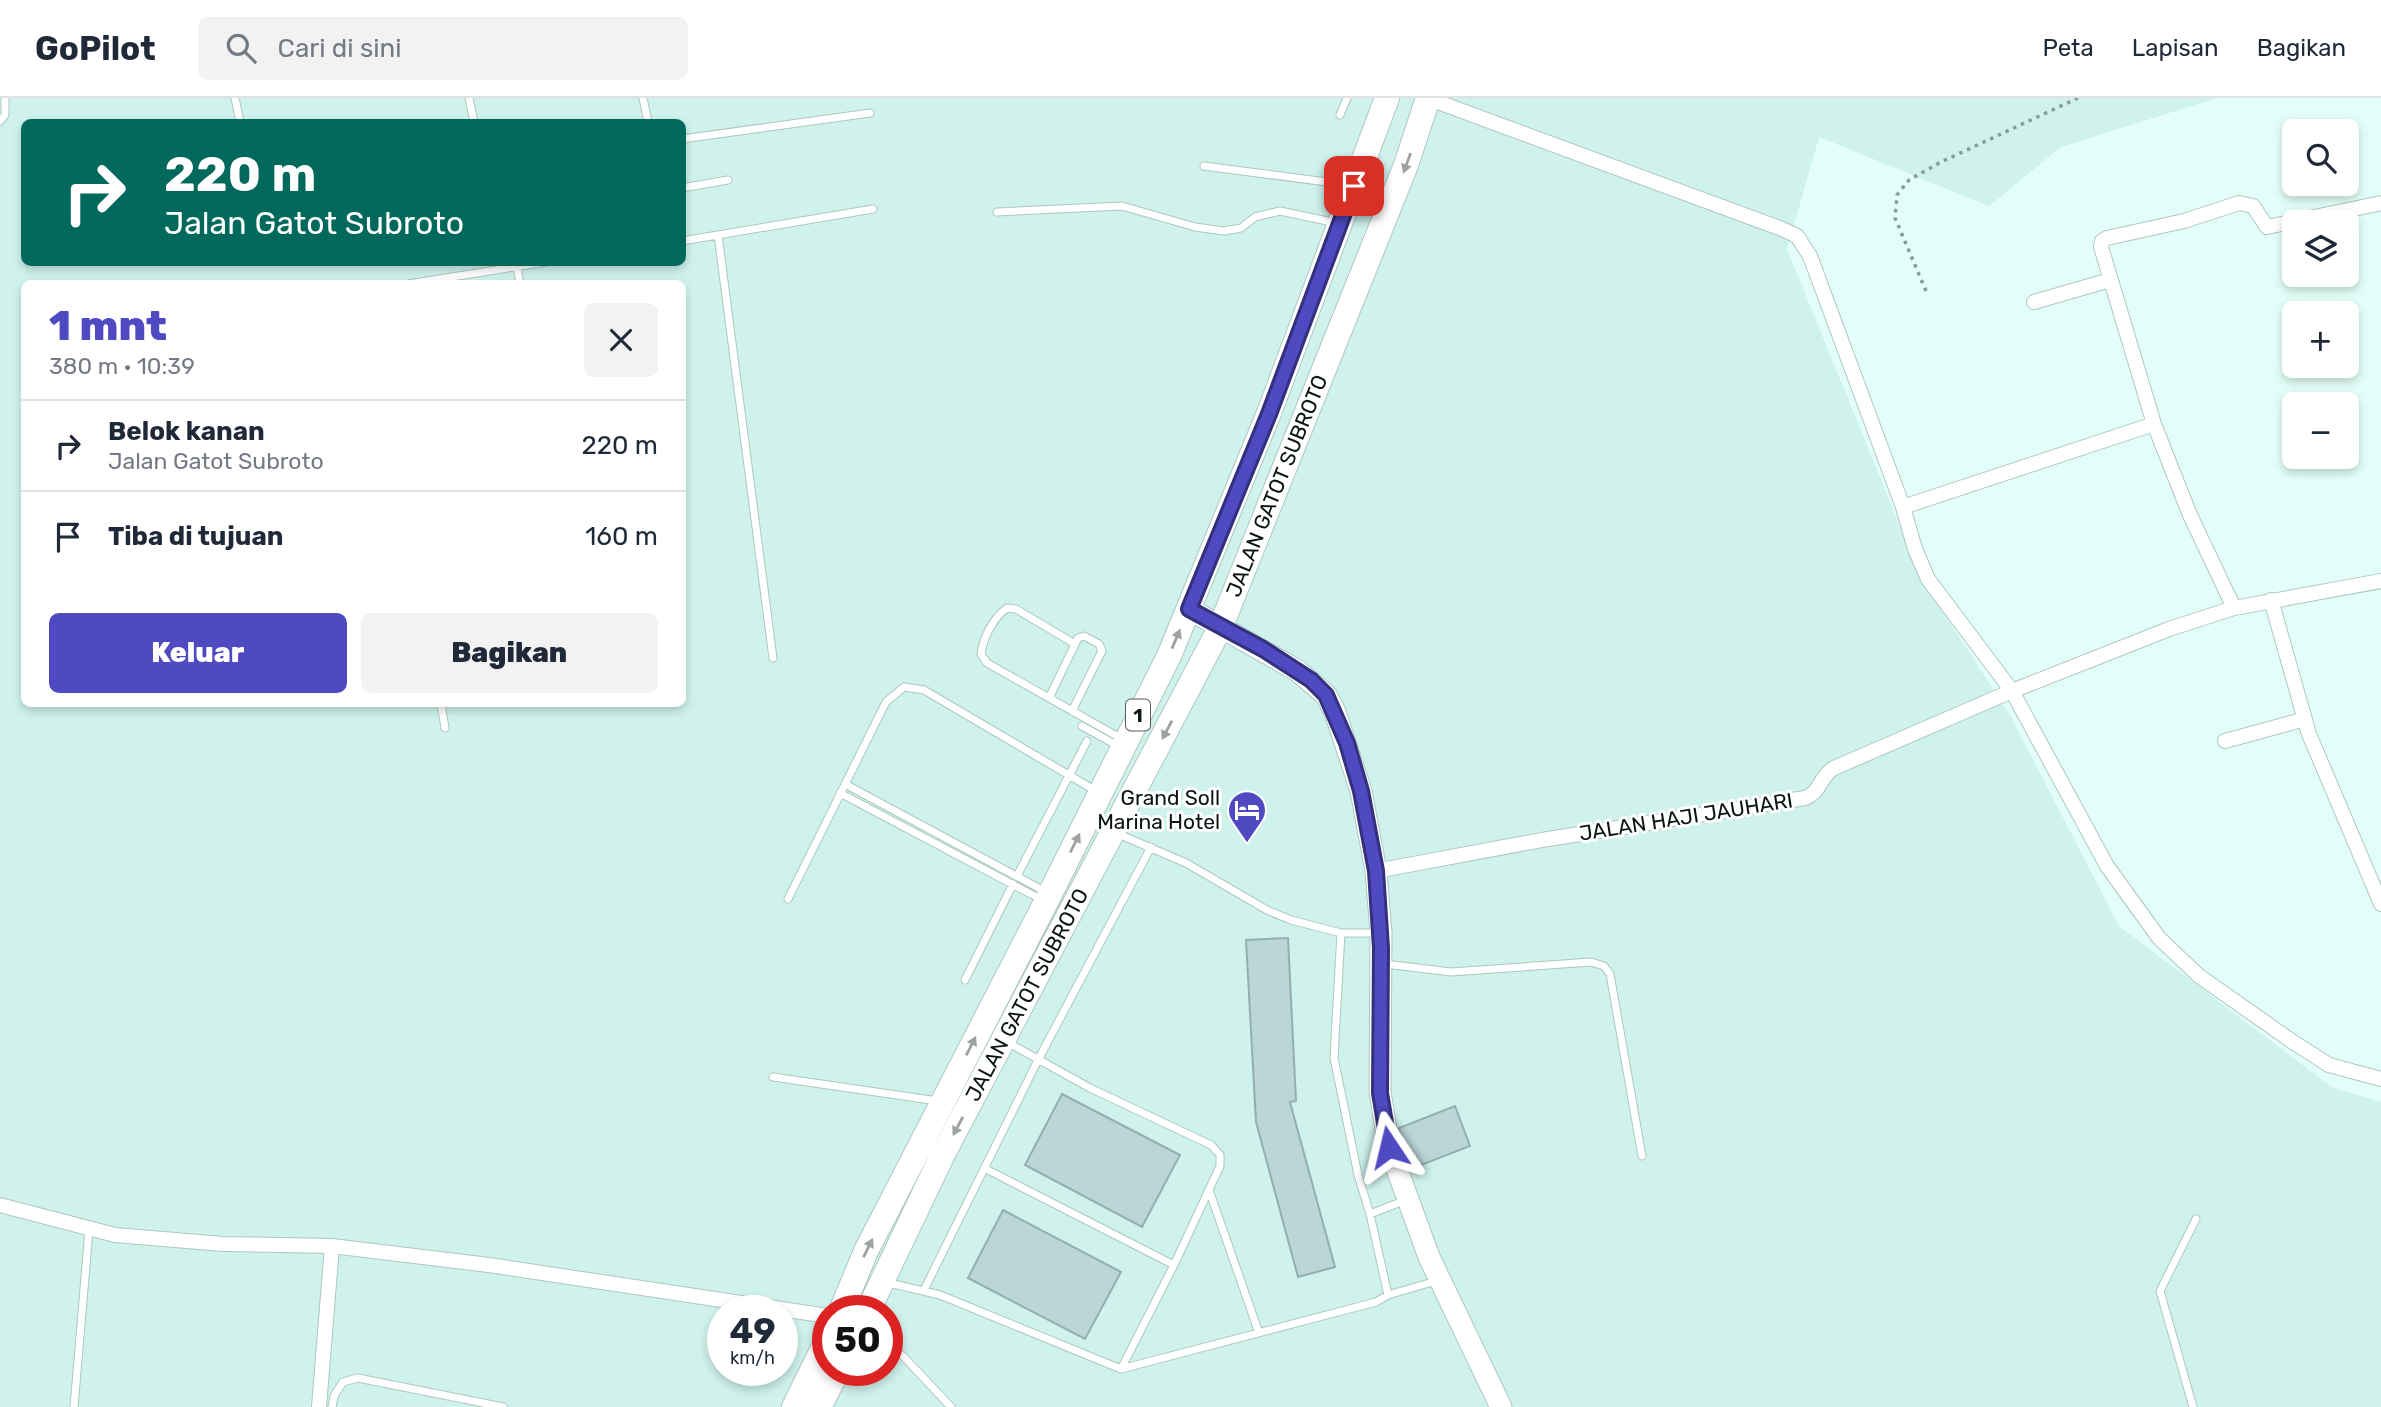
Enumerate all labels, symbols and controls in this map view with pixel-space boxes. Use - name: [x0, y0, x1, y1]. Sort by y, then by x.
- search box: [198, 17, 688, 80]
- text: GoPilot: [35, 29, 156, 68]
- icon: search: [222, 29, 260, 67]
- text: Cari di sini: [278, 33, 402, 64]
- text: Peta: [2042, 34, 2094, 62]
- text: Lapisan: [2132, 34, 2219, 62]
- text: Bagikan: [2257, 34, 2346, 62]
- map controls: [2282, 119, 2359, 469]
- button: search: [2282, 119, 2359, 196]
- text: 220 m: [164, 145, 316, 203]
- icon: right: [49, 147, 140, 238]
- one-way arrow: [1401, 152, 1412, 173]
- pin: [1324, 156, 1384, 216]
- icon: arrive: [1335, 167, 1373, 205]
- text: Jalan Gatot Subroto: [164, 204, 464, 242]
- button: layers: [2282, 210, 2359, 287]
- text: 1 mnt: [49, 301, 167, 351]
- button: +: [2282, 301, 2359, 378]
- button: close: [584, 303, 658, 377]
- text: 380 m · 10:39: [49, 352, 195, 380]
- street label: JALAN GATOT SUBROTO: [1221, 371, 1333, 601]
- button: −: [2282, 392, 2359, 469]
- text: Belok kanan: [108, 416, 265, 447]
- icon: right: [49, 427, 87, 465]
- text: 220 m: [581, 430, 658, 461]
- text: Jalan Gatot Subroto: [108, 447, 324, 475]
- icon: arrive: [49, 518, 87, 556]
- text: Tiba di tujuan: [108, 521, 283, 552]
- text: 160 m: [585, 521, 658, 552]
- button: Keluar: [49, 613, 347, 693]
- button: Bagikan: [361, 613, 658, 693]
- one-way arrow: [1170, 629, 1182, 649]
- road number: 1: [1126, 700, 1150, 730]
- one-way arrow: [1161, 720, 1173, 740]
- place label: Grand Soll Marina Hotel: [1097, 785, 1220, 834]
- street label: JALAN HAJI JAUHARI: [1577, 787, 1795, 846]
- hotel icon: Grand Soll Marina Hotel: [1226, 789, 1268, 844]
- one-way arrow: [1069, 833, 1080, 853]
- street label: JALAN GATOT SUBROTO: [960, 884, 1093, 1105]
- one-way arrow: [965, 1035, 977, 1055]
- position arrow: [1352, 1110, 1426, 1184]
- one-way arrow: [952, 1116, 963, 1136]
- one-way arrow: [862, 1238, 874, 1258]
- speed limit sign: 50: [812, 1295, 903, 1386]
- text: 49: [729, 1310, 776, 1352]
- text: km/h: [730, 1347, 775, 1369]

